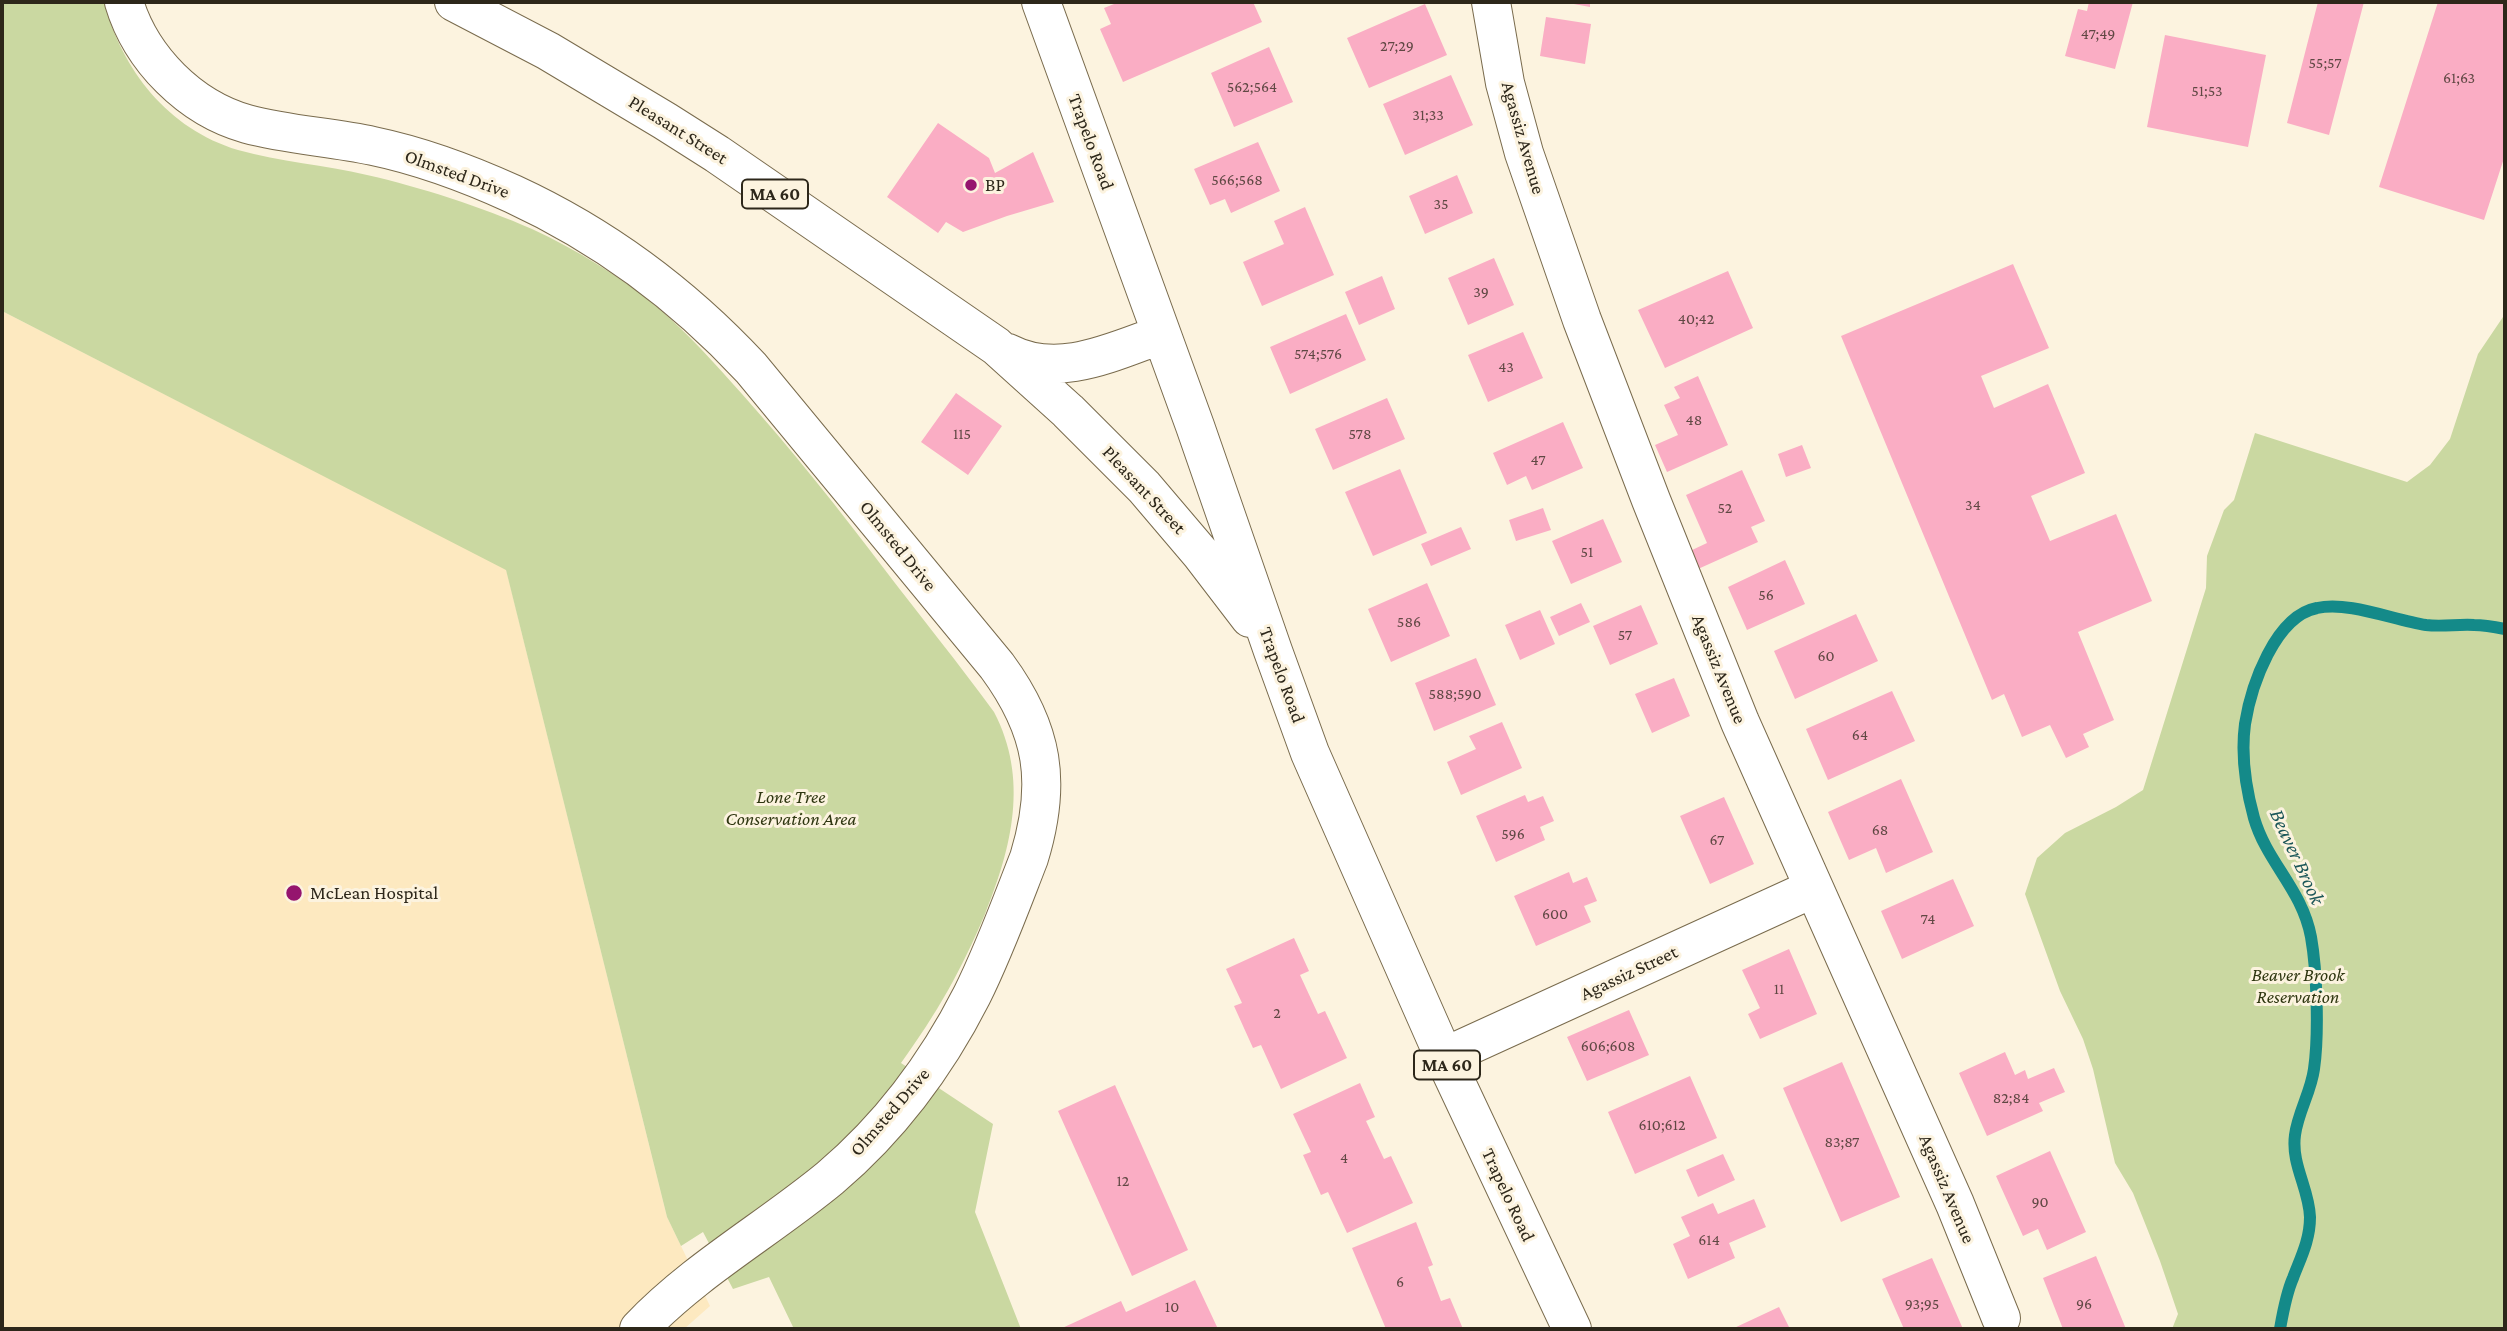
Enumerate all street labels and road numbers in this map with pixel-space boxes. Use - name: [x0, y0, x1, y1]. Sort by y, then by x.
- street label: Agassiz Avenue: [1496, 79, 1550, 197]
- street label: Pleasant Street: [624, 91, 732, 169]
- street label: Trapelo Road: [1063, 91, 1119, 193]
- street label: Olmsted Drive: [401, 145, 513, 203]
- road number: MA 60: [742, 180, 808, 209]
- street label: Pleasant Street: [1097, 441, 1191, 539]
- street label: Olmsted Drive: [855, 496, 941, 596]
- street label: Agassiz Avenue: [1687, 611, 1751, 727]
- street label: Trapelo Road: [1254, 624, 1310, 726]
- street label: Agassiz Street: [1577, 941, 1681, 1005]
- road number: MA 60: [1414, 1050, 1480, 1080]
- street label: Olmsted Drive: [845, 1063, 935, 1161]
- street label: Agassiz Avenue: [1914, 1131, 1980, 1247]
- street label: Trapelo Road: [1476, 1145, 1540, 1245]

